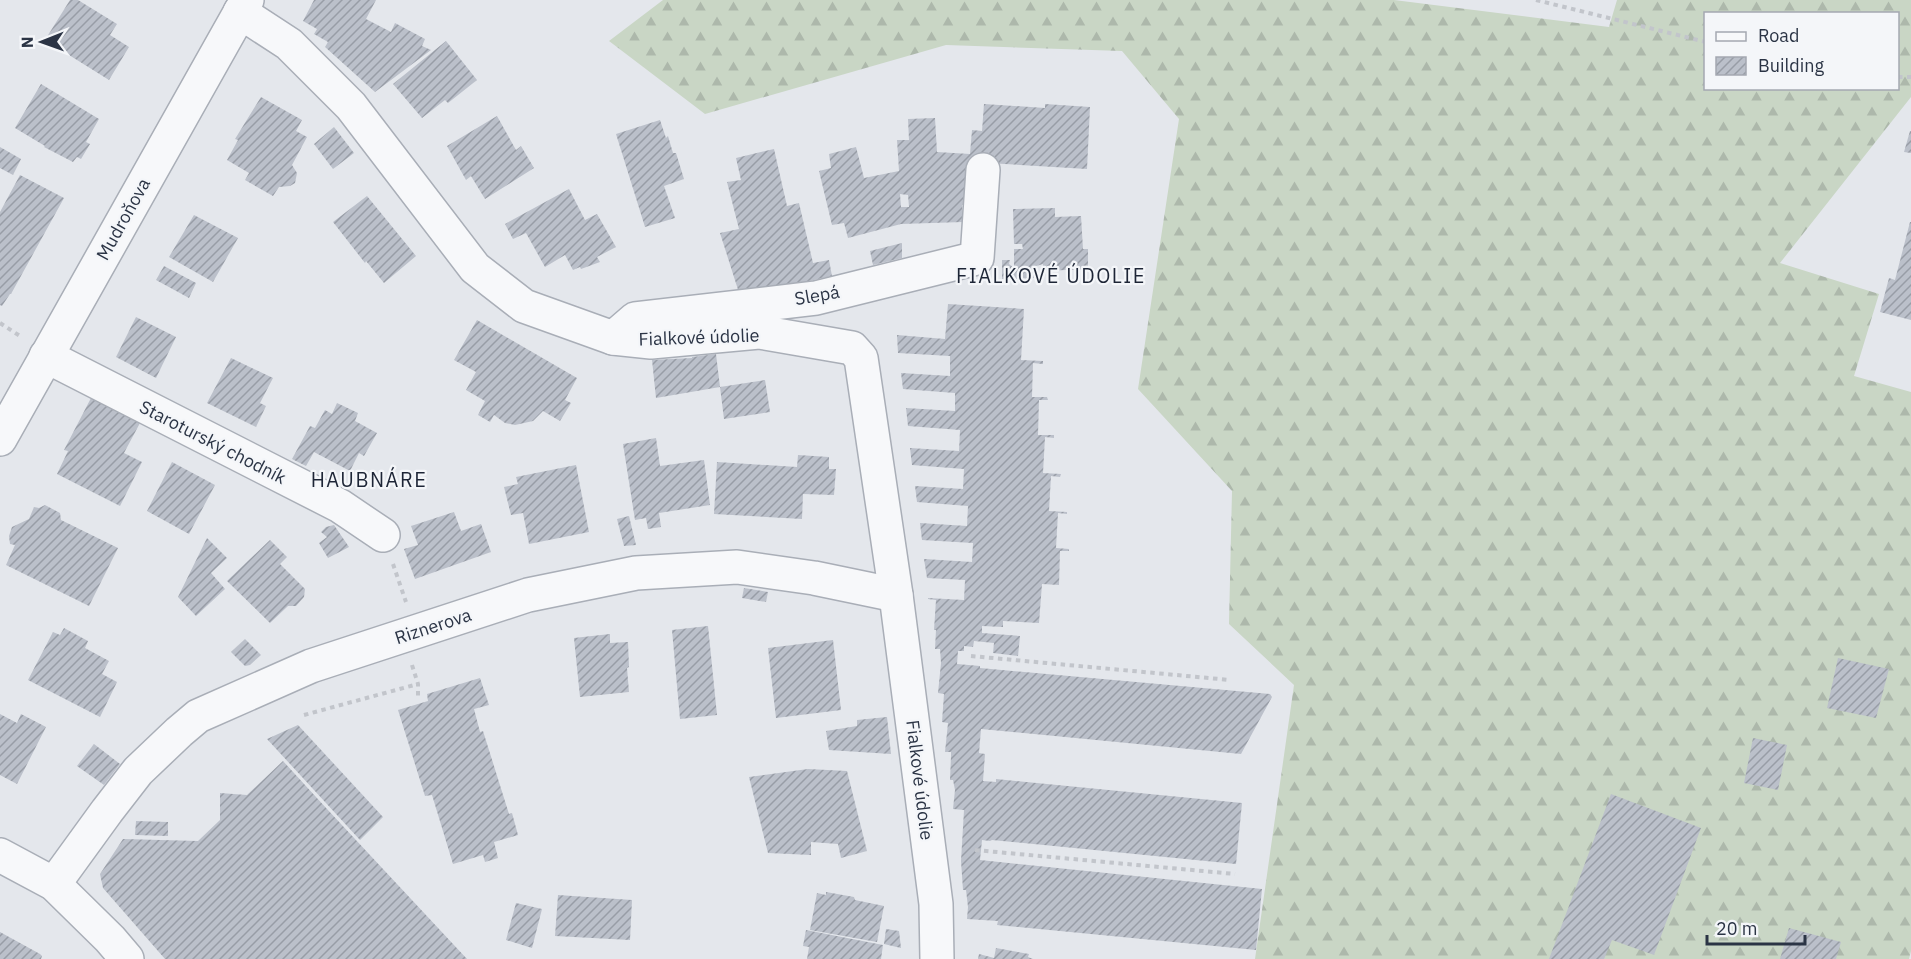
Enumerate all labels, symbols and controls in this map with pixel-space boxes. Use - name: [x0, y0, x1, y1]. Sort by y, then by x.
- north arrow: [12, 12, 72, 72]
- legend: [1704, 12, 1899, 90]
- text: Road: [1758, 24, 1799, 47]
- text: N: [17, 36, 37, 48]
- text: Building: [1758, 54, 1825, 77]
- street label: Mudroňova: [91, 174, 155, 264]
- district label: FIALKOVÉ ÚDOLIE: [956, 262, 1146, 289]
- street label: Slepá: [793, 280, 842, 310]
- street label: Fialkové údolie: [638, 323, 760, 351]
- street label: Staroturský chodník: [136, 395, 291, 489]
- district label: HAUBNÁRE: [311, 466, 427, 493]
- street label: Riznerova: [392, 603, 475, 649]
- street label: Fialkové údolie: [901, 719, 939, 842]
- scale bar: [1707, 908, 1804, 946]
- text: 20 m: [1716, 917, 1758, 940]

